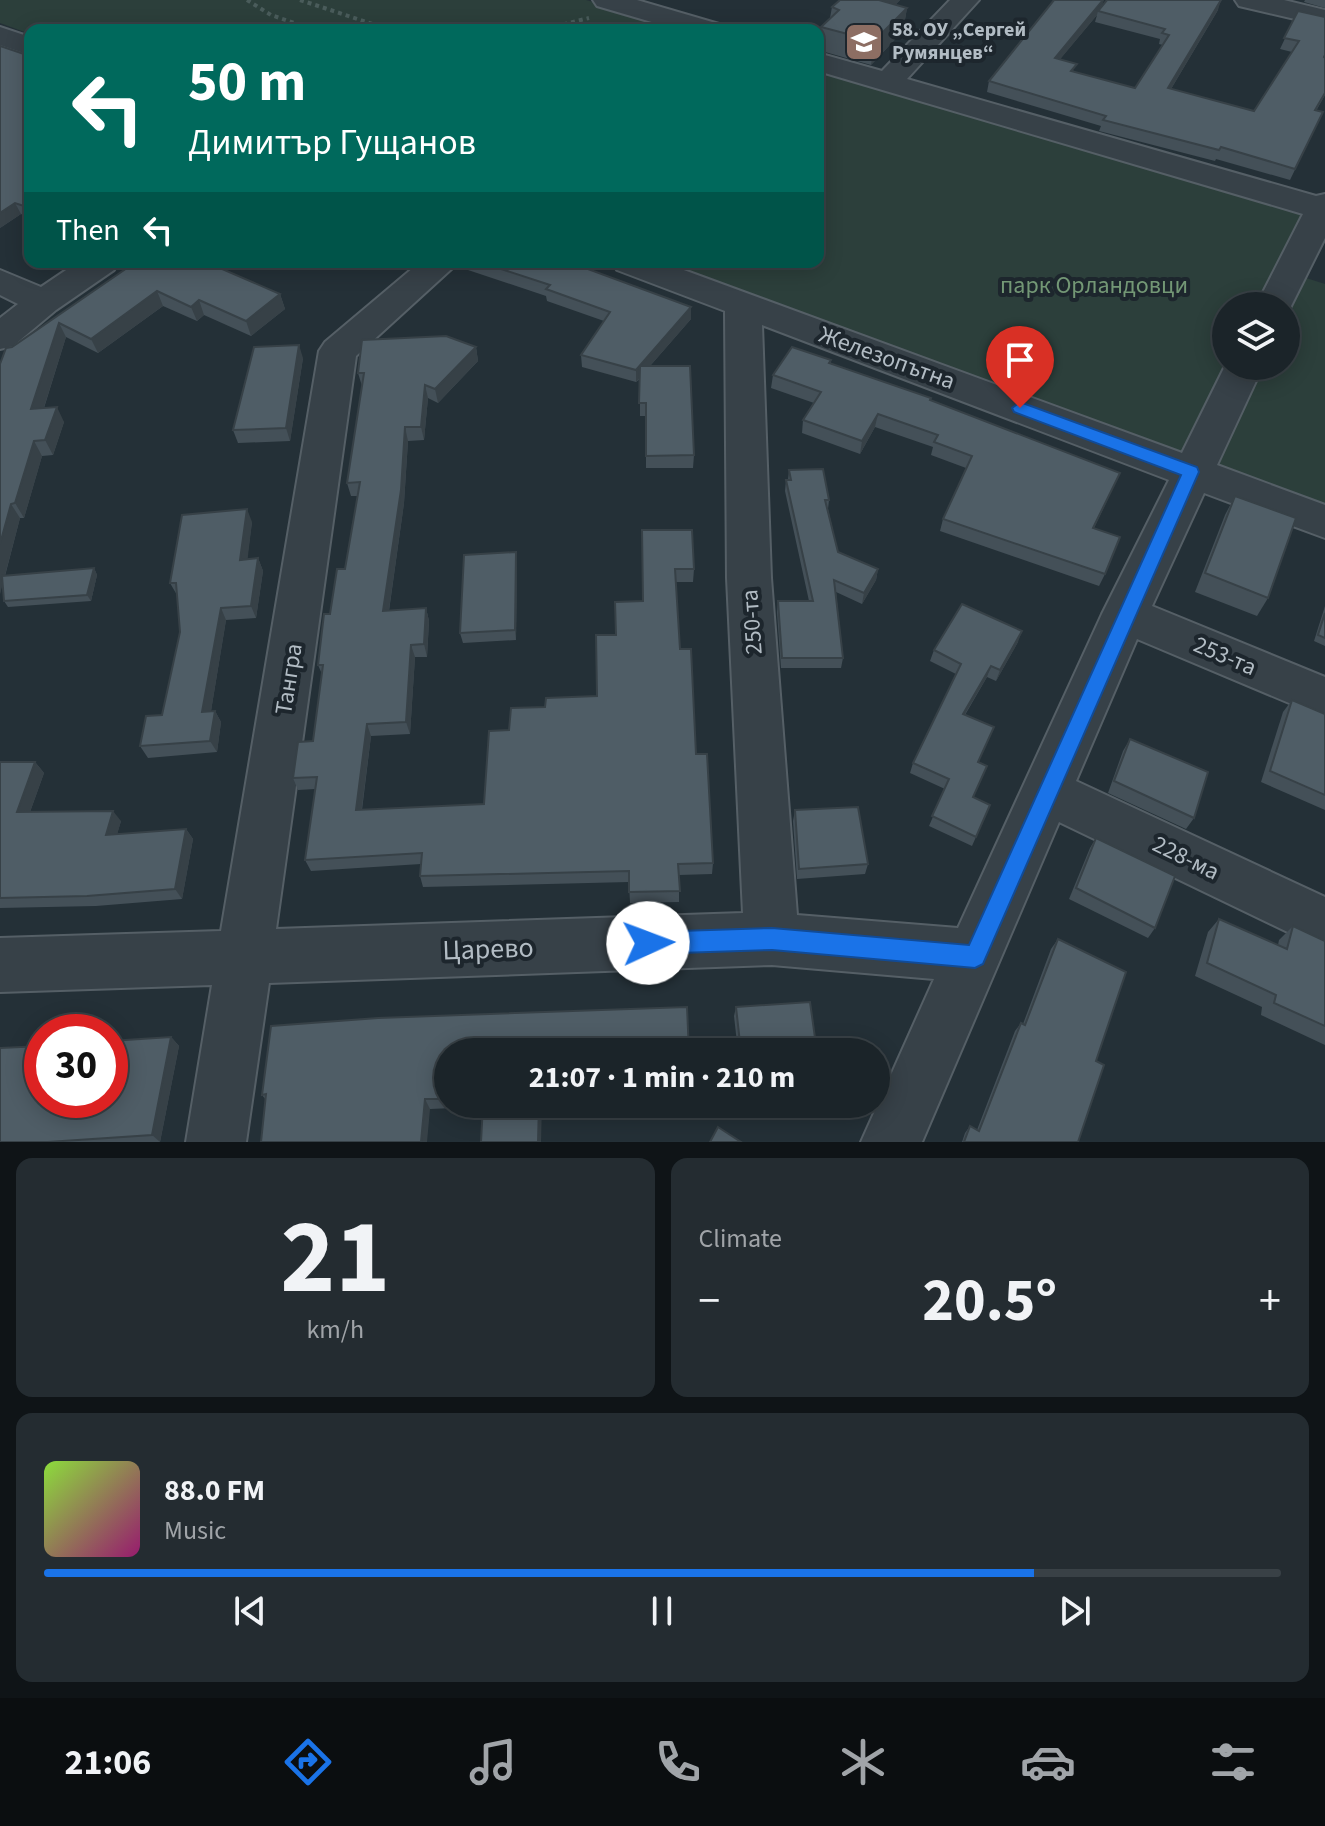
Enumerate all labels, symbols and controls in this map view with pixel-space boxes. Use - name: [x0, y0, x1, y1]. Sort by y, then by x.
- place label: 58. ОУ „Сергей Румянцев“: [892, 16, 1026, 67]
- school or university icon: 58. ОУ „Сергей Румянцев“: [843, 21, 885, 63]
- text: 50 m: [188, 43, 306, 122]
- icon: left: [56, 56, 160, 160]
- text: Димитър Гущанов: [188, 117, 476, 168]
- icon: left: [136, 208, 180, 252]
- text: Then: [56, 209, 120, 252]
- park label: парк Орландовци: [1000, 268, 1188, 303]
- map controls: [1212, 292, 1300, 380]
- button: layers: [1212, 292, 1300, 380]
- street label: Железопътна: [814, 317, 960, 399]
- pin: [986, 326, 1054, 408]
- icon: arrive: [998, 338, 1042, 382]
- street label: 250-та: [732, 588, 772, 656]
- street label: 253-та: [1188, 627, 1262, 685]
- street label: Тангра: [266, 641, 312, 717]
- street label: 228-ма: [1147, 827, 1225, 889]
- position arrow: [606, 901, 690, 985]
- street label: Царево: [442, 927, 534, 971]
- speed limit sign: 30: [24, 1014, 128, 1118]
- text: 21:07 · 1 min · 210 m: [529, 1056, 795, 1099]
- text: 21: [280, 1185, 390, 1333]
- text: Climate: [699, 1220, 782, 1257]
- text: 20.5°: [922, 1259, 1057, 1344]
- text: −: [699, 1270, 720, 1333]
- text: +: [1259, 1270, 1281, 1333]
- text: km/h: [306, 1311, 364, 1348]
- text: 88.0 FM: [164, 1469, 265, 1512]
- text: Music: [164, 1512, 226, 1549]
- icon: previous: [228, 1589, 272, 1633]
- icon: pause: [640, 1589, 684, 1633]
- icon: next: [1053, 1589, 1097, 1633]
- icon: directions: [280, 1734, 336, 1790]
- icon: music: [465, 1734, 521, 1790]
- icon: phone: [650, 1734, 706, 1790]
- icon: climate: [835, 1734, 891, 1790]
- icon: car: [1020, 1734, 1076, 1790]
- icon: filters: [1205, 1734, 1261, 1790]
- text: 21:06: [64, 1737, 151, 1788]

